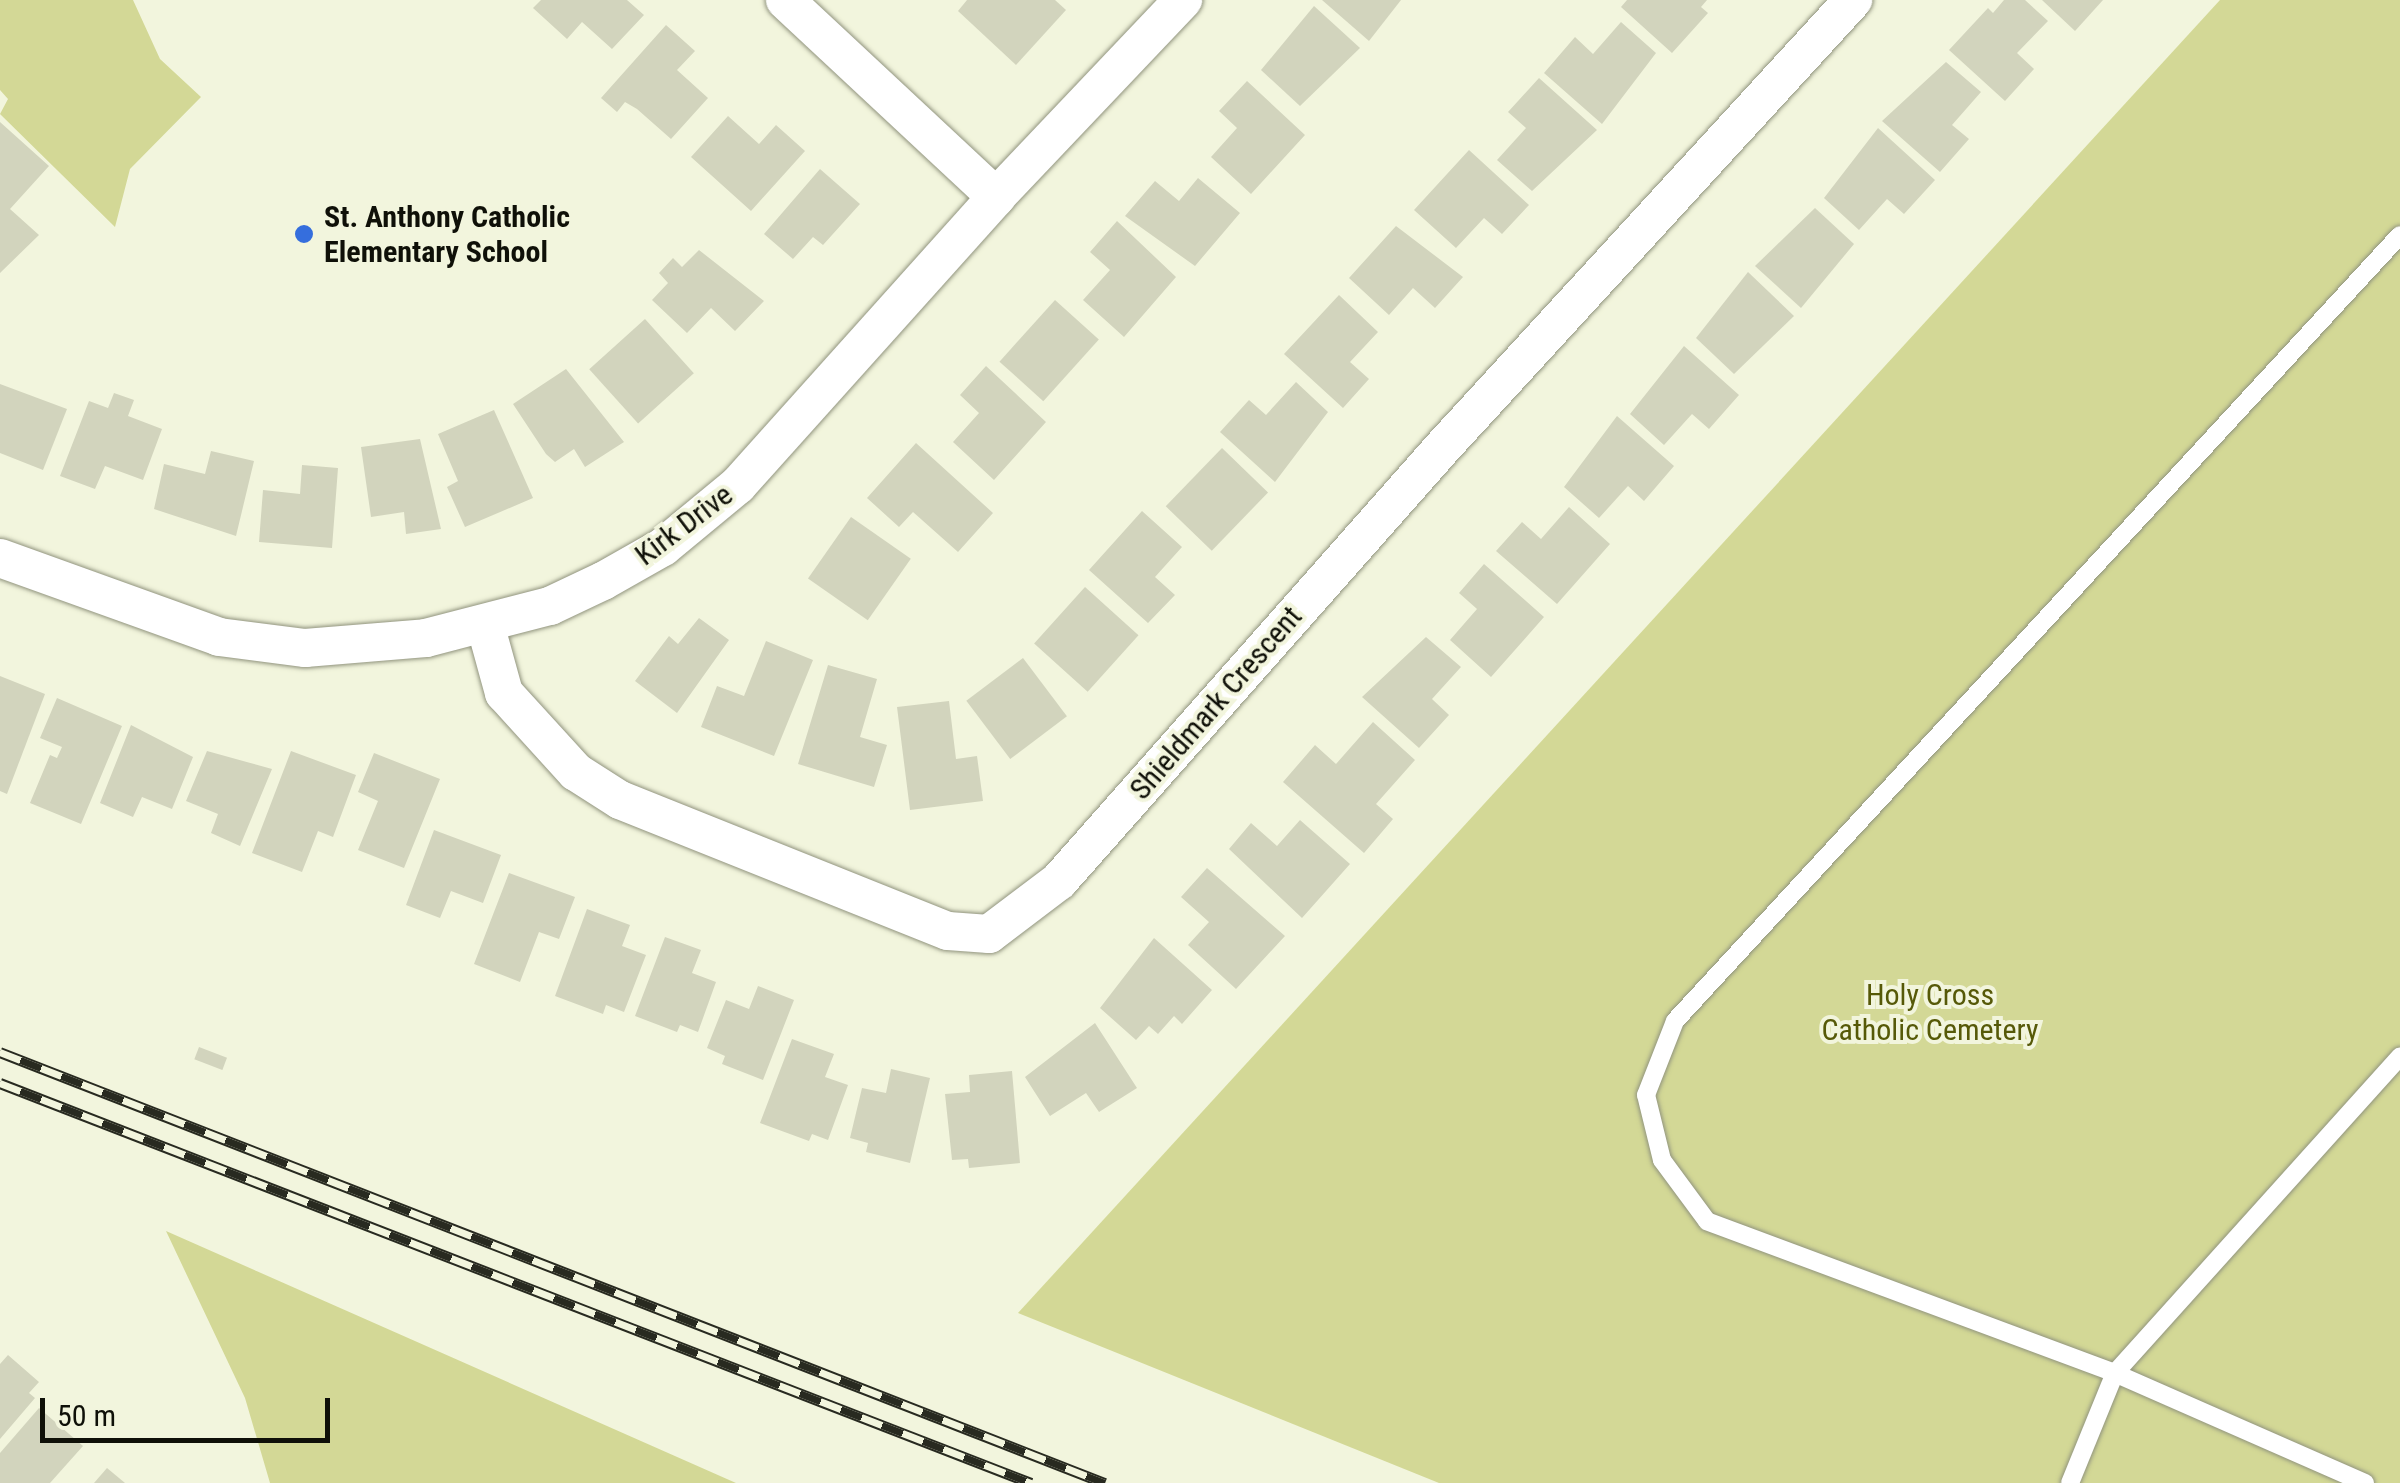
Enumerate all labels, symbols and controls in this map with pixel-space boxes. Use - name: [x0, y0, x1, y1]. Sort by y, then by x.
- place label: St. Anthony Catholic Elementary School: [324, 199, 570, 270]
- marker: St. Anthony Catholic Elementary School: [293, 223, 315, 245]
- street label: Kirk Drive: [628, 477, 740, 573]
- street label: Shieldmark Crescent: [1122, 599, 1310, 807]
- park label: Holy Cross Catholic Cemetery: [1822, 977, 2038, 1048]
- scale bar: [45, 1378, 335, 1440]
- text: 50 m: [57, 1398, 116, 1433]

